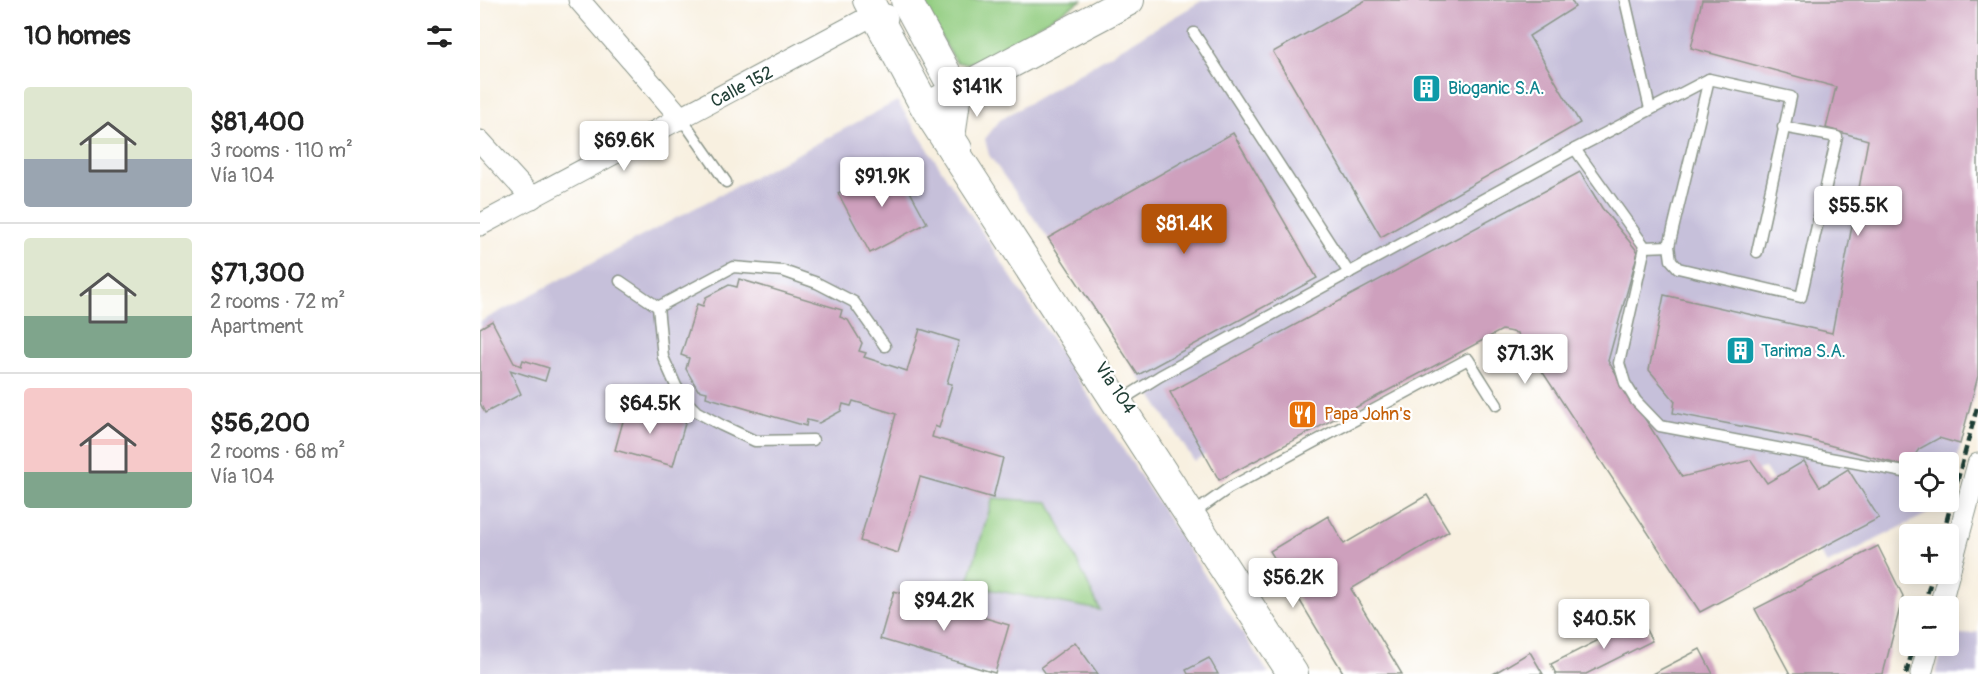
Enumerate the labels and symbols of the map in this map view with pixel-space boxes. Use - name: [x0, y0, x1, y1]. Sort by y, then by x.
- street label: Calle 152: [707, 61, 777, 113]
- pin: $141K: [935, 67, 1019, 118]
- building icon: Bioganic S.A.: [1411, 72, 1443, 104]
- place label: Bioganic S.A.: [1448, 77, 1544, 100]
- pin: $69.6K: [575, 121, 673, 172]
- pin: $91.9K: [833, 157, 931, 208]
- pin: $55.5K: [1809, 186, 1907, 237]
- pin: $81.4K: [1135, 204, 1233, 255]
- pin: $71.3K: [1476, 334, 1574, 385]
- building icon: Tarima S.A.: [1724, 335, 1756, 367]
- place label: Tarima S.A.: [1761, 340, 1846, 363]
- street label: Vía 104: [1089, 358, 1141, 419]
- pin: $64.5K: [601, 384, 699, 435]
- restaurant icon: Papa John's: [1287, 398, 1319, 430]
- place label: Papa John's: [1324, 403, 1411, 426]
- pin: $56.2K: [1244, 558, 1342, 609]
- pin: $94.2K: [895, 581, 993, 632]
- pin: $40.5K: [1555, 599, 1653, 650]

